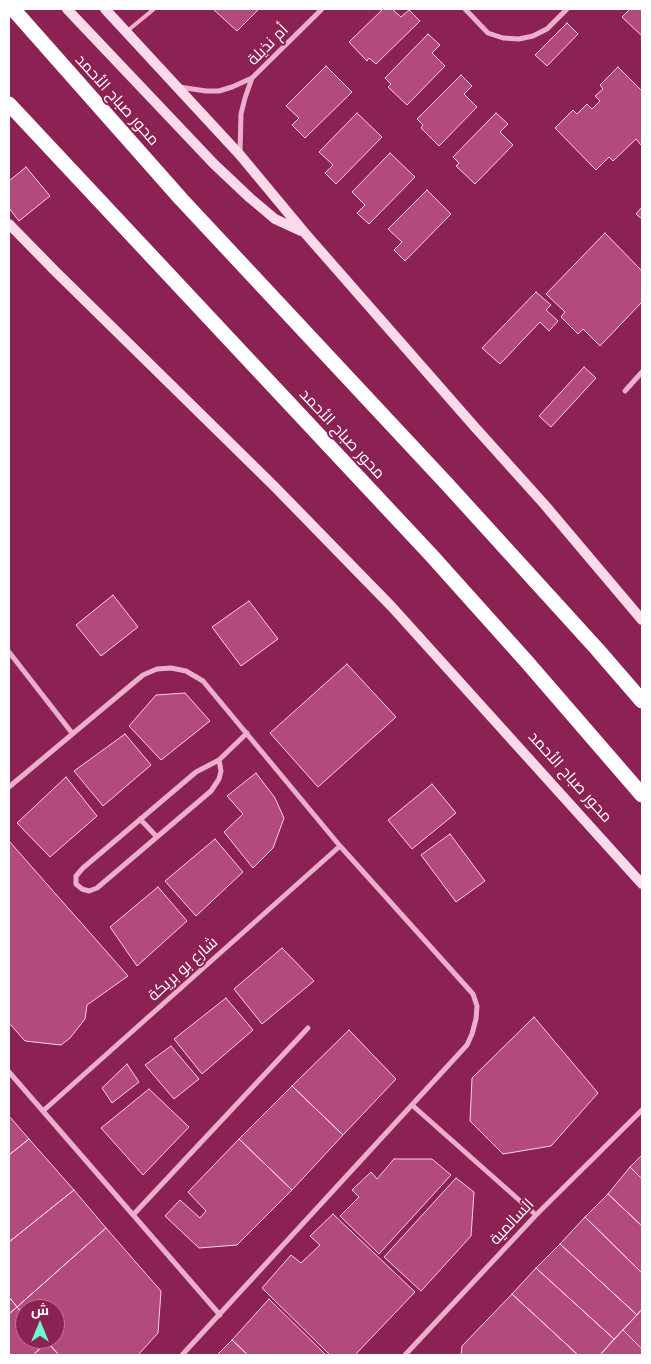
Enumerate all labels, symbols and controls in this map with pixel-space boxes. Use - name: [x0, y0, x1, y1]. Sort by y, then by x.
- street label: أم نذيلة: [244, 21, 292, 69]
- street label: محور صباح الأحمد: [71, 50, 163, 150]
- street label: محور صباح الأحمد: [295, 385, 389, 483]
- street label: محور صباح الأحمد: [524, 727, 616, 827]
- street label: شارع بو بريكة: [144, 933, 222, 1005]
- street label: السالمية: [486, 1195, 538, 1249]
- north arrow: [15, 1299, 65, 1349]
- text: ش: [31, 1301, 49, 1319]

